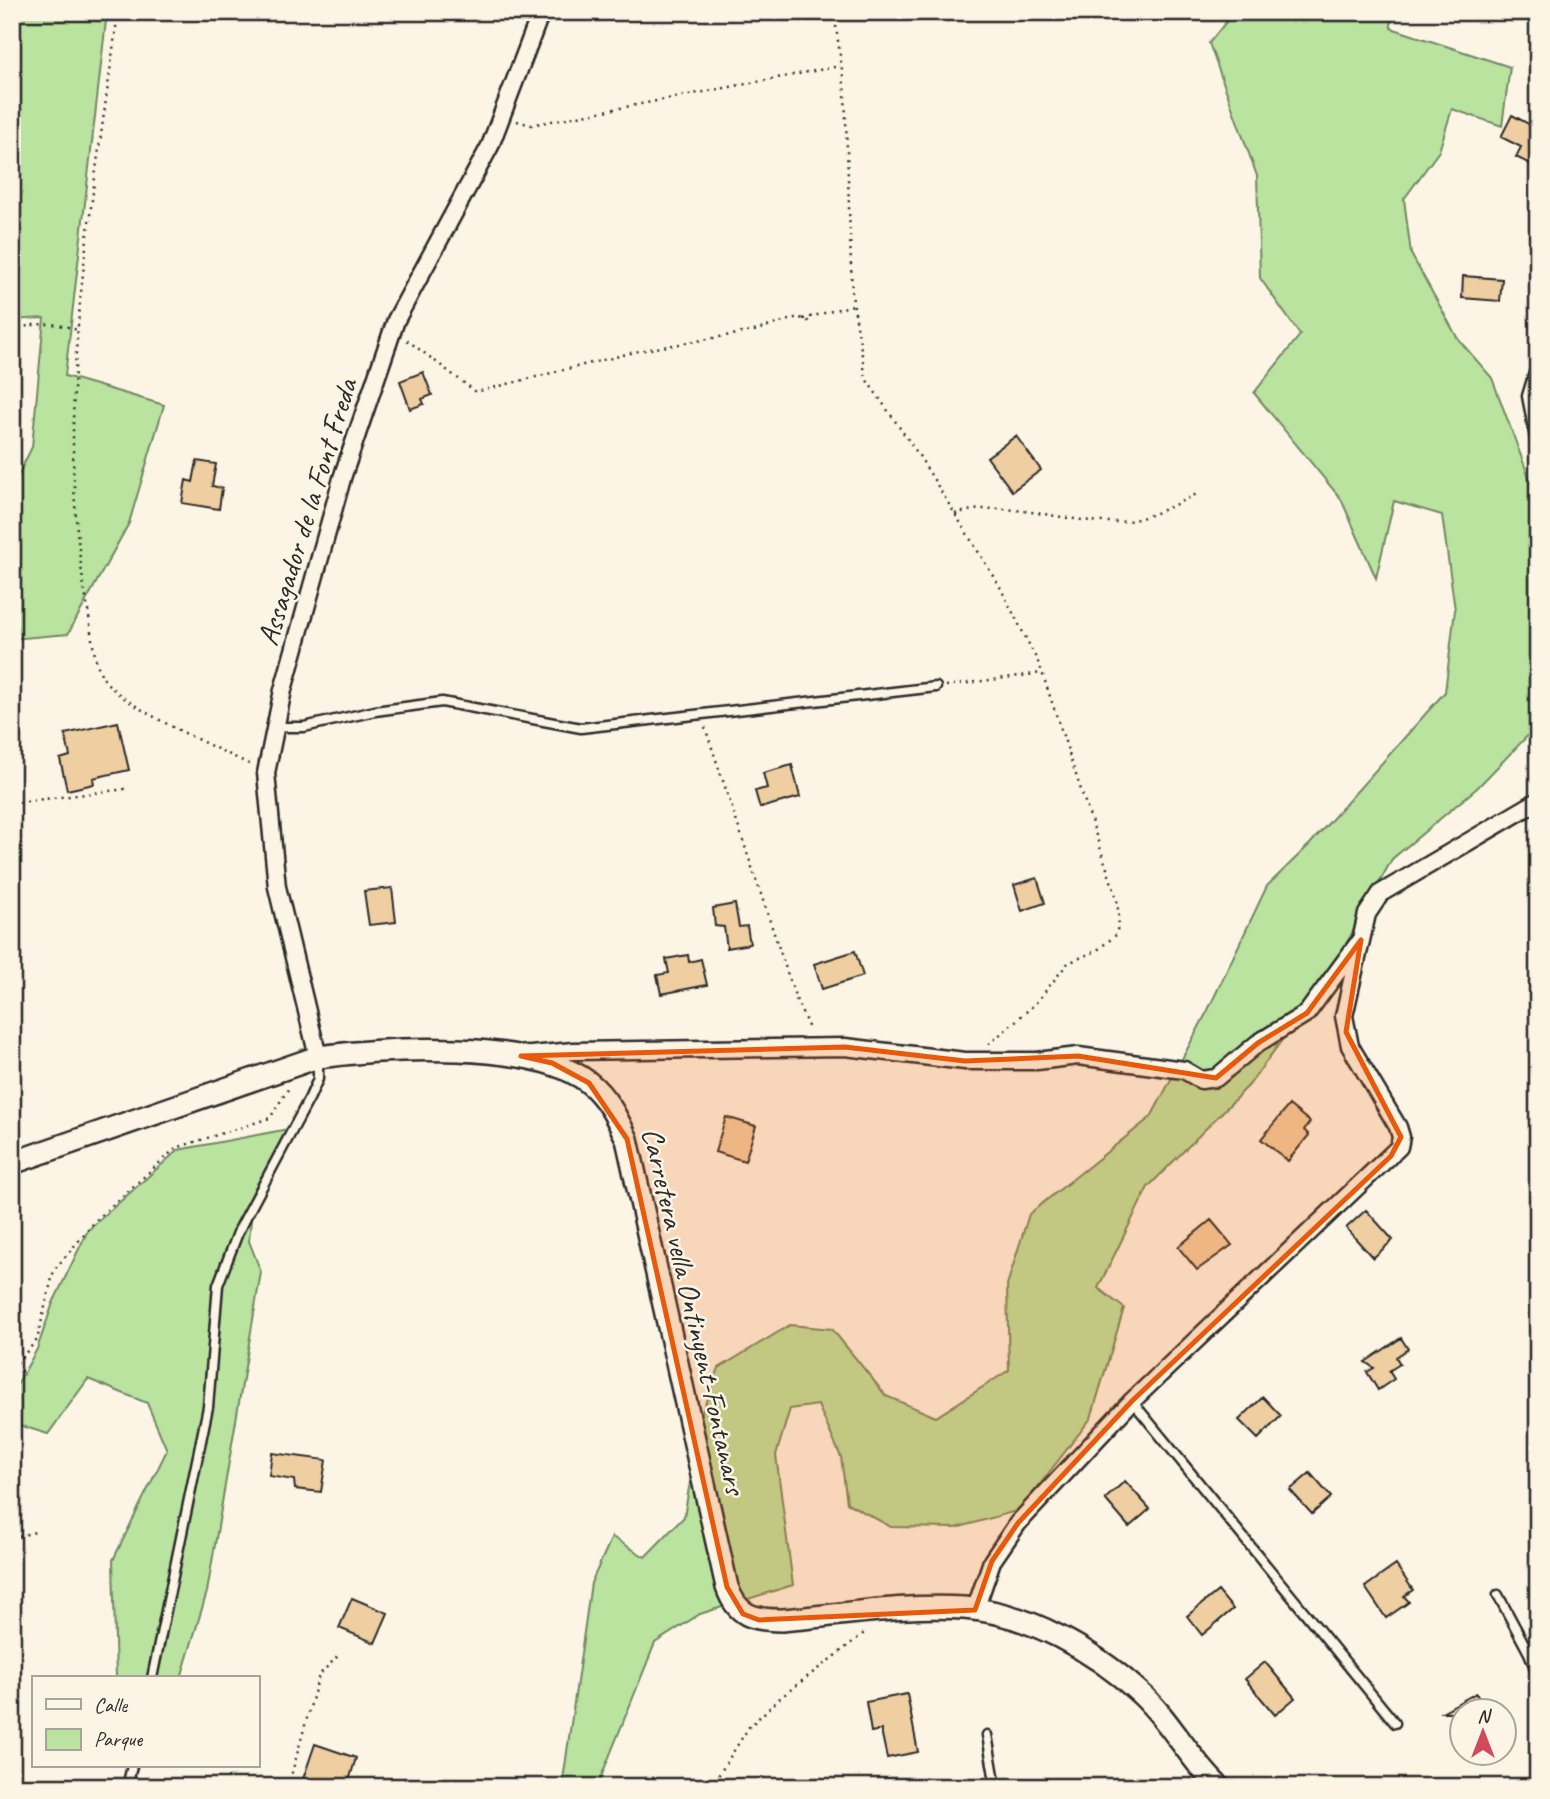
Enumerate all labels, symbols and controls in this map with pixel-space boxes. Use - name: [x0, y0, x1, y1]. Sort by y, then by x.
- street label: Assagador de la Font Freda: [248, 372, 366, 650]
- street label: Carretera vella Ontinyent-Fontanars: [633, 1124, 755, 1501]
- legend: [32, 1676, 259, 1768]
- text: Calle: [94, 1692, 128, 1718]
- north arrow: [1448, 1698, 1518, 1768]
- text: N: [1477, 1704, 1492, 1728]
- text: Parque: [94, 1726, 143, 1752]

